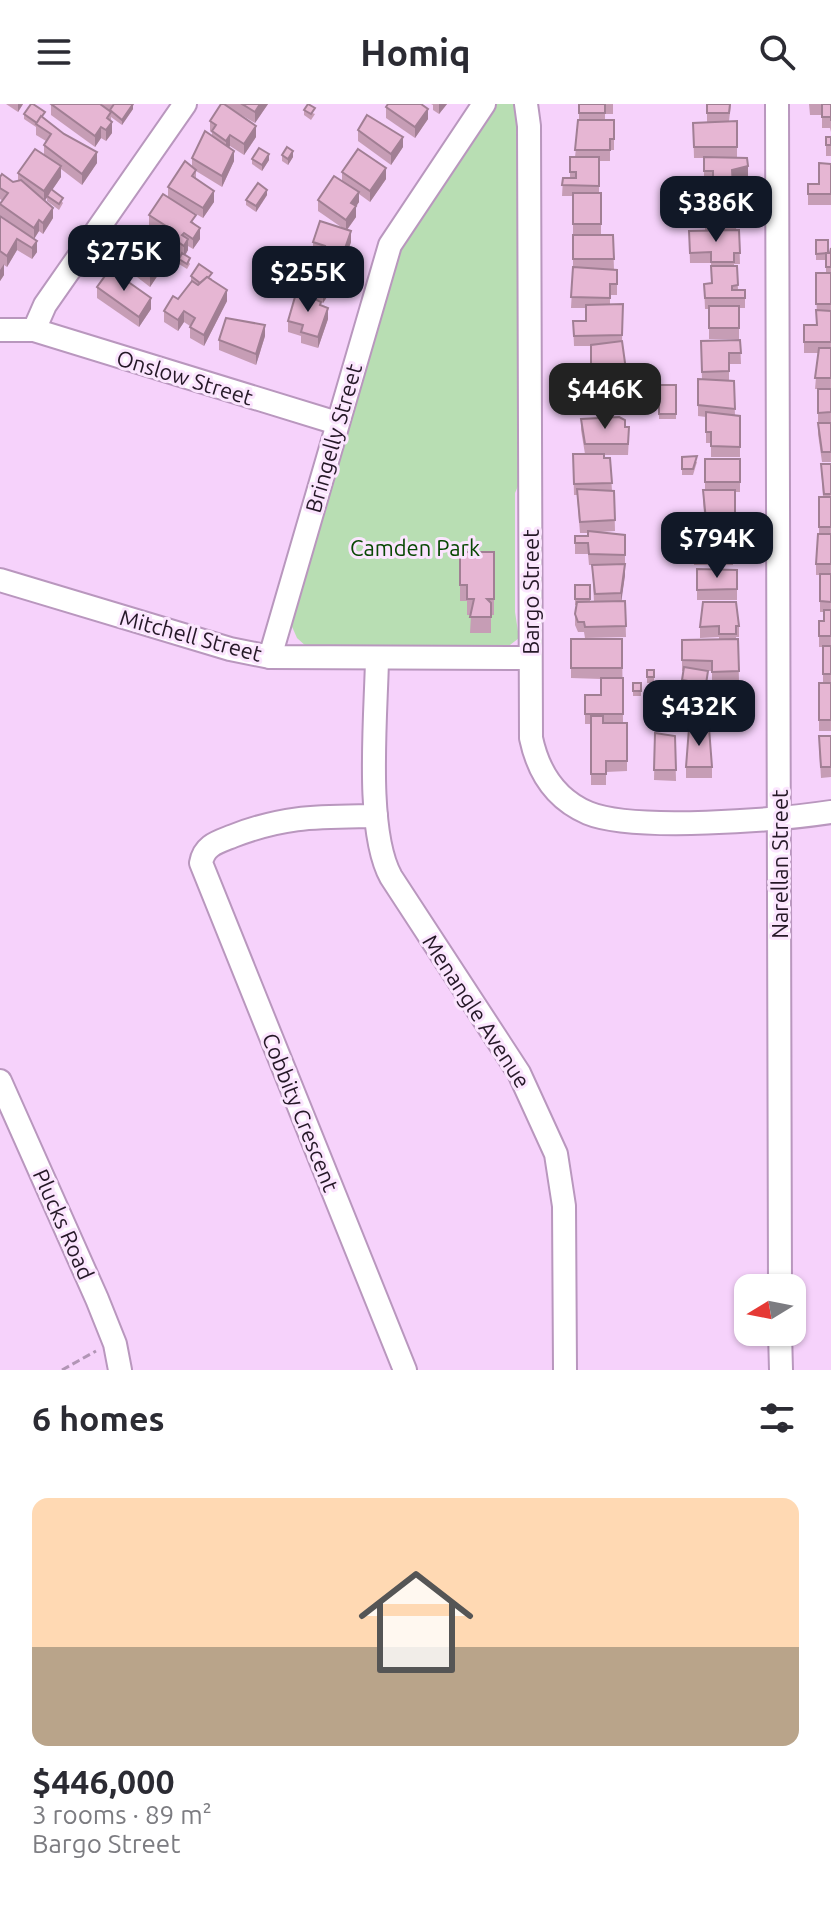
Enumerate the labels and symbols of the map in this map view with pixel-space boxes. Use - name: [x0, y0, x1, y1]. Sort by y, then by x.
- pin: $386K: [660, 176, 772, 244]
- pin: $275K: [68, 225, 180, 293]
- pin: $255K: [252, 246, 364, 314]
- street label: Onslow Street: [114, 344, 257, 410]
- street label: Bringelly Street: [300, 360, 366, 515]
- pin: $446K: [549, 363, 661, 431]
- pin: $794K: [661, 512, 773, 580]
- street label: Bargo Street: [518, 529, 543, 655]
- park label: Camden Park: [350, 535, 480, 560]
- street label: Mitchell Street: [117, 604, 265, 666]
- pin: $432K: [643, 680, 755, 748]
- street label: Narellan Street: [767, 789, 792, 939]
- street label: Menangle Avenue: [418, 930, 536, 1092]
- street label: Cobbity Crescent: [258, 1029, 344, 1195]
- street label: Plucks Road: [29, 1165, 99, 1283]
- north arrow: [734, 1274, 806, 1346]

